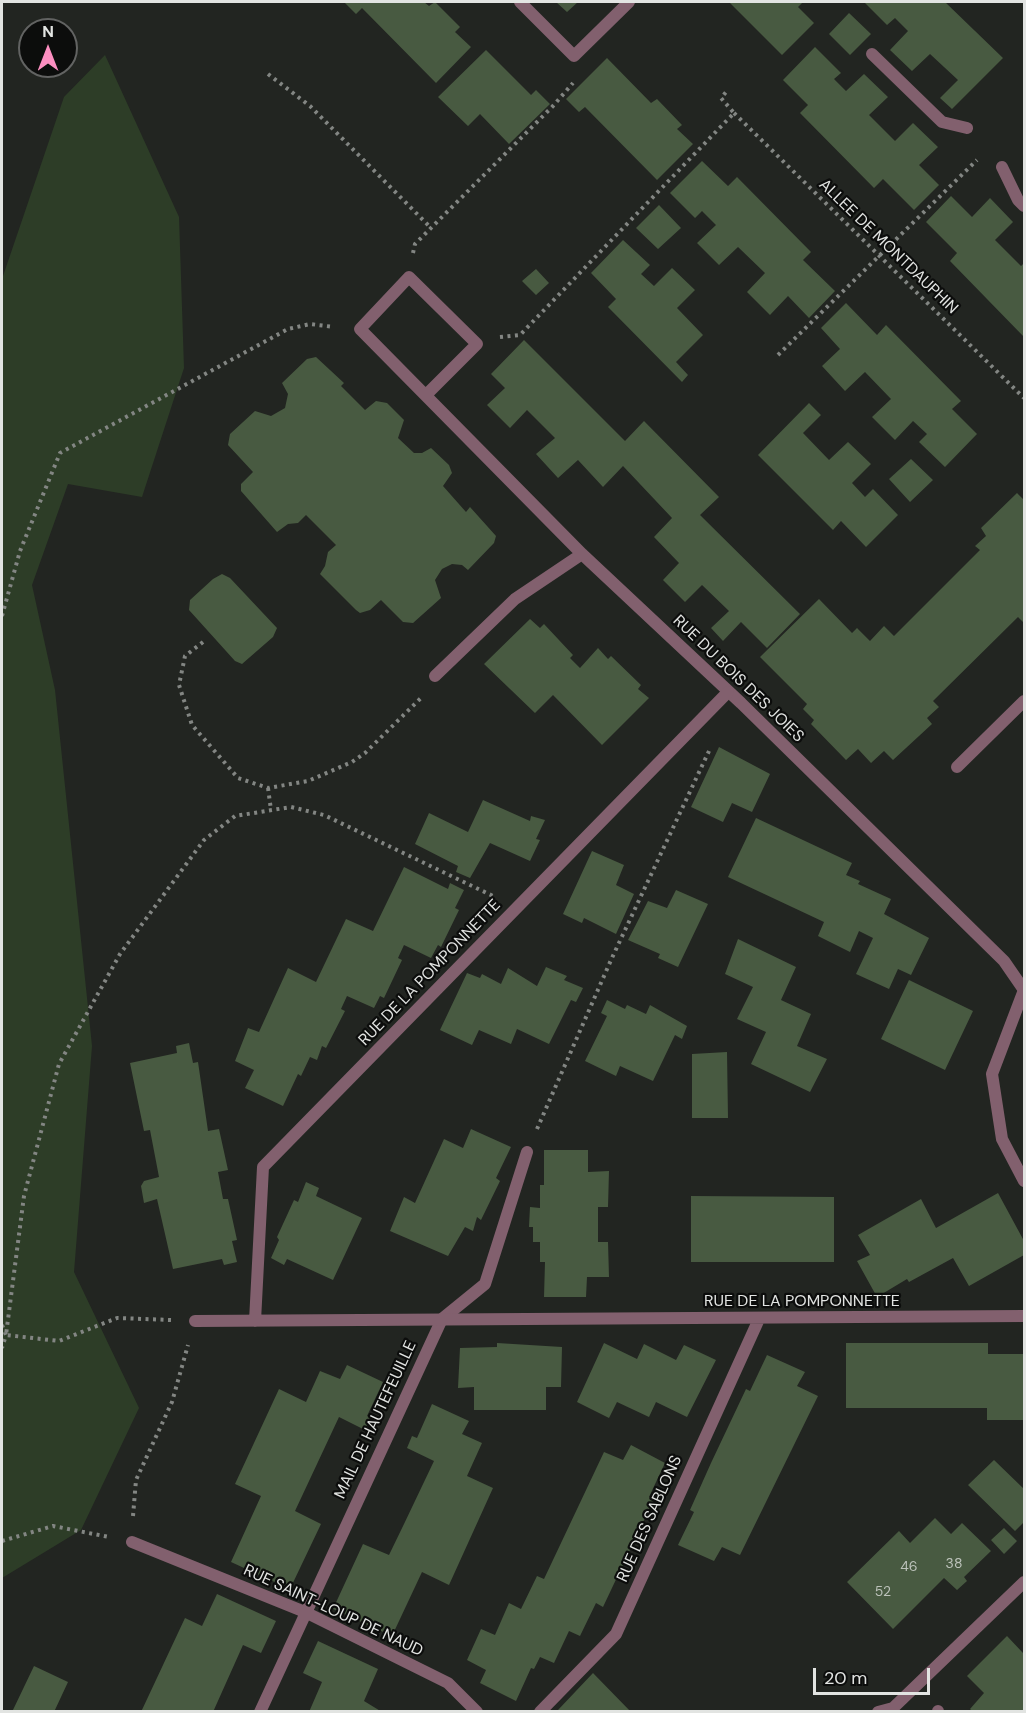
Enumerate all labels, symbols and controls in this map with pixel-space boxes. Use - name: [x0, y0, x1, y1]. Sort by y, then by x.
- north arrow: [18, 18, 78, 78]
- text: N: [42, 21, 54, 42]
- street label: ALLEE DE MONTDAUPHIN: [815, 176, 961, 318]
- street label: RUE DU BOIS DES JOIES: [669, 612, 807, 746]
- street label: RUE DE LA POMPONNETTE: [355, 896, 505, 1050]
- street label: RUE DE LA POMPONNETTE: [704, 1292, 900, 1312]
- street label: MAIL DE HAUTEFEUILLE: [331, 1338, 421, 1502]
- street label: RUE DES SABLONS: [613, 1453, 687, 1585]
- house number: 38: [946, 1556, 962, 1572]
- house number: 46: [900, 1559, 918, 1575]
- street label: RUE SAINT-LOUP DE NAUD: [240, 1561, 426, 1661]
- house number: 52: [875, 1584, 891, 1600]
- scale bar: [816, 1656, 933, 1694]
- text: 20 m: [824, 1666, 867, 1690]

